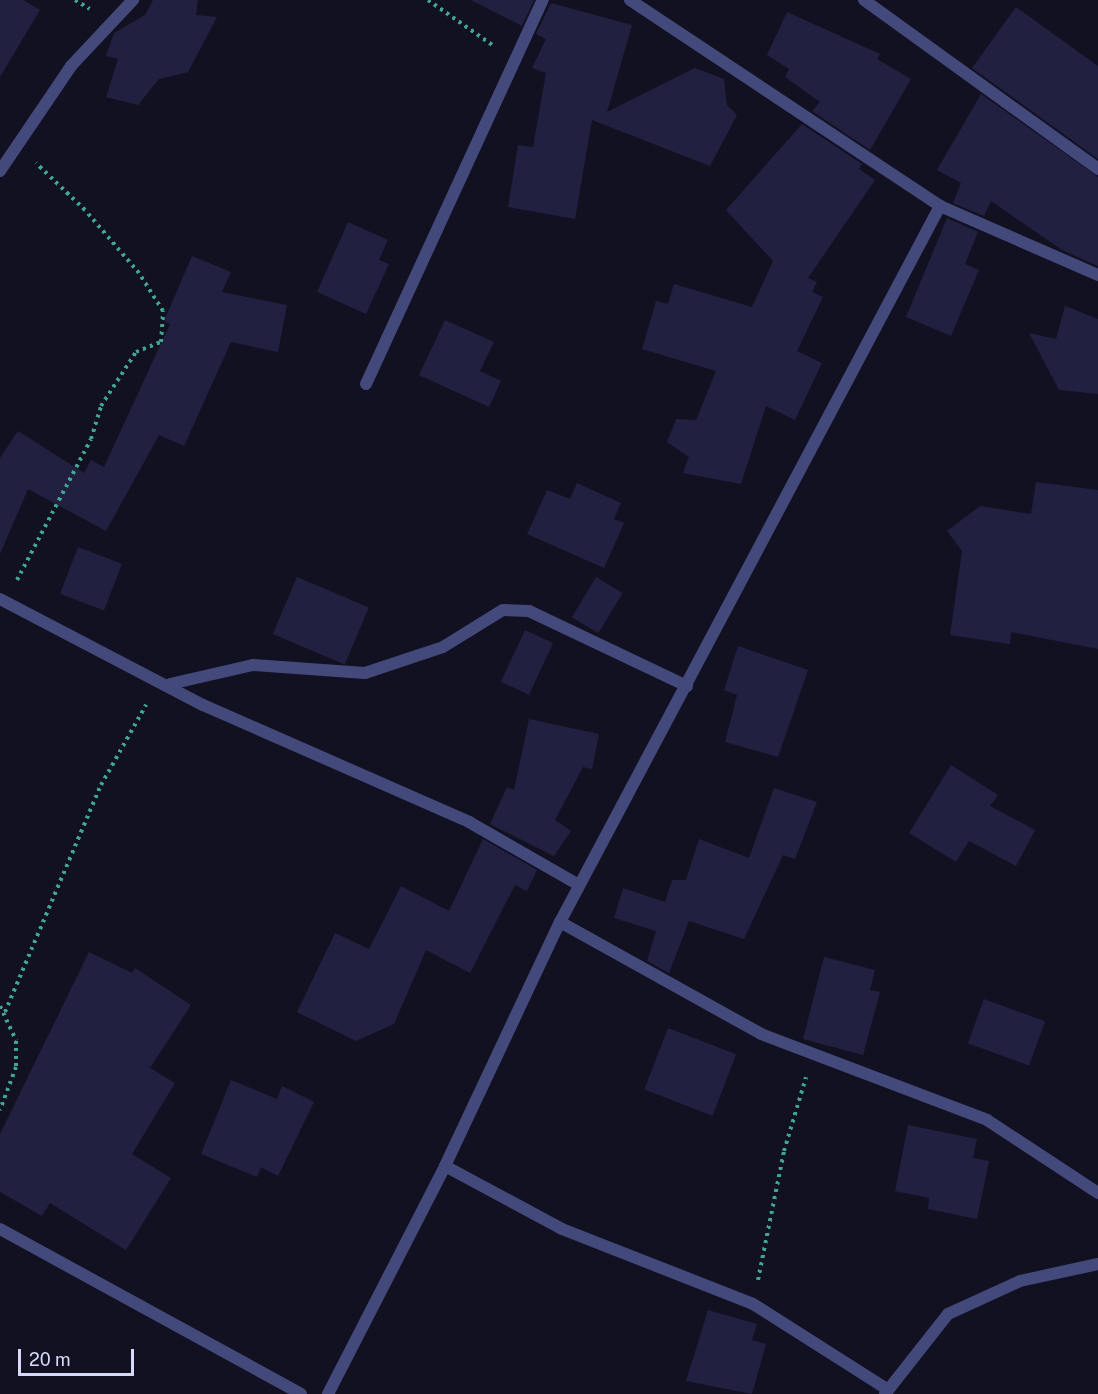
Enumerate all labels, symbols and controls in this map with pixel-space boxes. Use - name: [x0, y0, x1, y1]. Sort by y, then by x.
- scale bar: [21, 1337, 136, 1375]
- text: 20 m: [29, 1349, 71, 1370]

